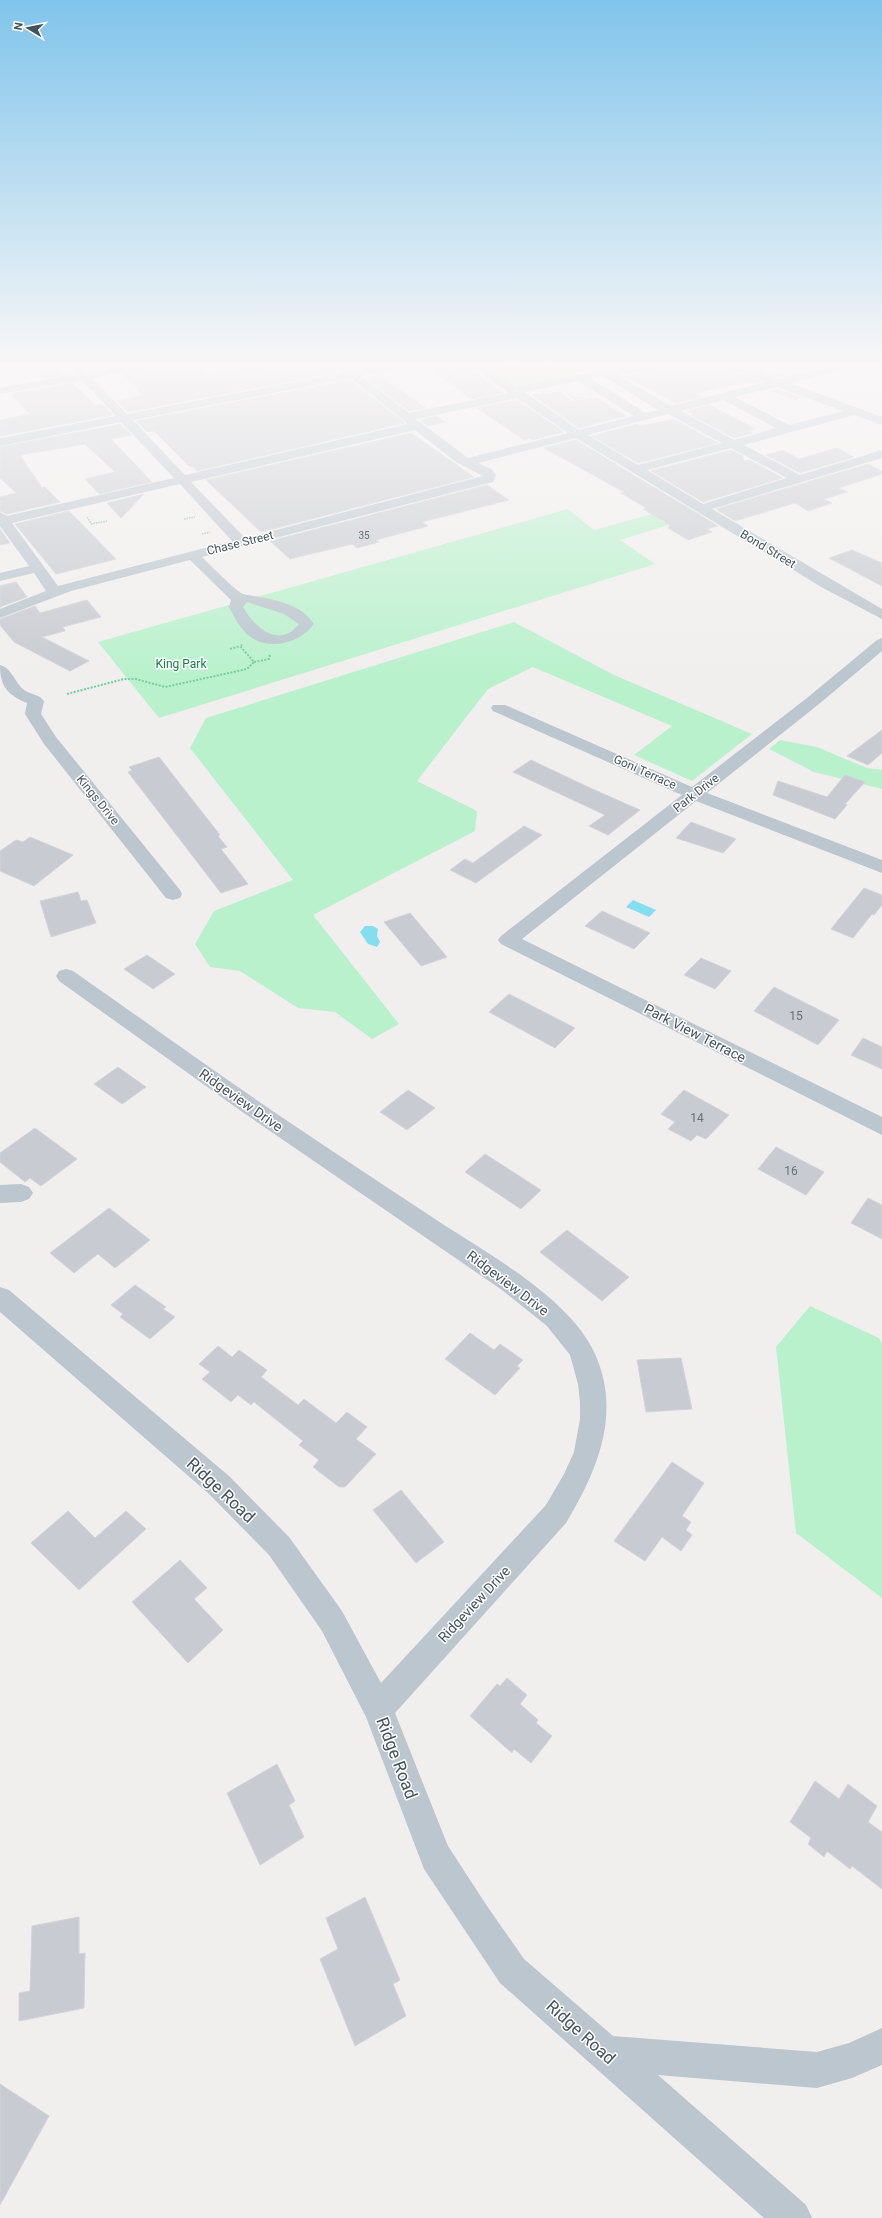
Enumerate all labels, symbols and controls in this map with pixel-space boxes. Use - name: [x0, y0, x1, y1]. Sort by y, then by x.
- north arrow: [8, 8, 48, 48]
- text: N: [12, 21, 26, 31]
- street label: Bond Street: [738, 527, 798, 571]
- street label: Chase Street: [205, 528, 275, 558]
- house number: 35: [358, 530, 370, 541]
- park label: King Park: [156, 657, 207, 671]
- street label: Goni Terrace: [611, 752, 679, 792]
- street label: Park Drive: [670, 771, 722, 815]
- street label: Kings Drive: [74, 772, 122, 828]
- street label: Park View Terrace: [642, 1000, 748, 1066]
- house number: 15: [789, 1009, 803, 1023]
- street label: Ridgeview Drive: [196, 1065, 286, 1135]
- house number: 14: [690, 1111, 704, 1125]
- house number: 16: [784, 1164, 798, 1178]
- street label: Ridgeview Drive: [464, 1247, 552, 1319]
- street label: Ridge Road: [183, 1453, 259, 1527]
- street label: Ridgeview Drive: [435, 1563, 513, 1645]
- street label: Ridge Road: [372, 1714, 422, 1802]
- street label: Ridge Road: [542, 1996, 620, 2068]

